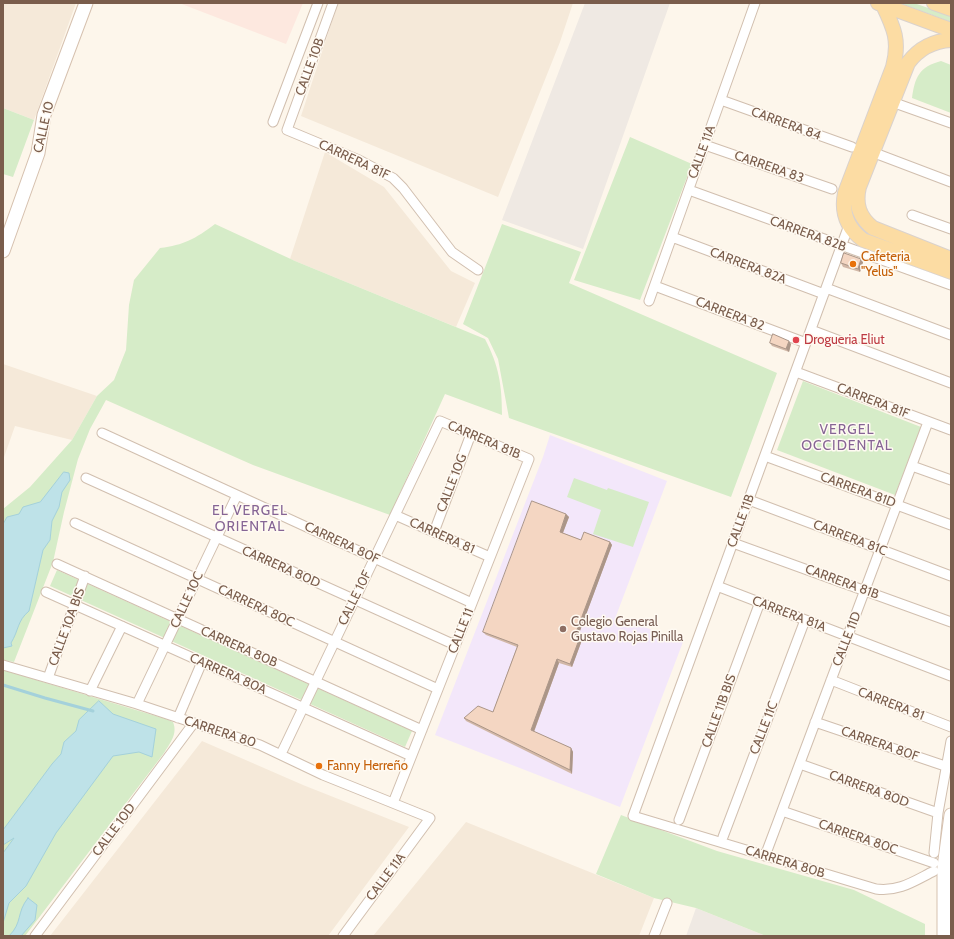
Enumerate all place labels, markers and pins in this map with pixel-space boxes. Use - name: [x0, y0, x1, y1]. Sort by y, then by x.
- place label: Cafeteria "Yelus": [861, 249, 910, 280]
- marker: Cafeteria "Yelus": [848, 259, 858, 269]
- place label: Drogueria Eliut: [804, 332, 885, 348]
- marker: Drogueria Eliut: [791, 335, 801, 345]
- place label: Colegio General Gustavo Rojas Pinilla: [571, 614, 683, 645]
- marker: Colegio General Gustavo Rojas Pinilla: [558, 624, 568, 634]
- place label: Fanny Herreño: [327, 758, 408, 774]
- marker: Fanny Herreño: [314, 761, 324, 771]

